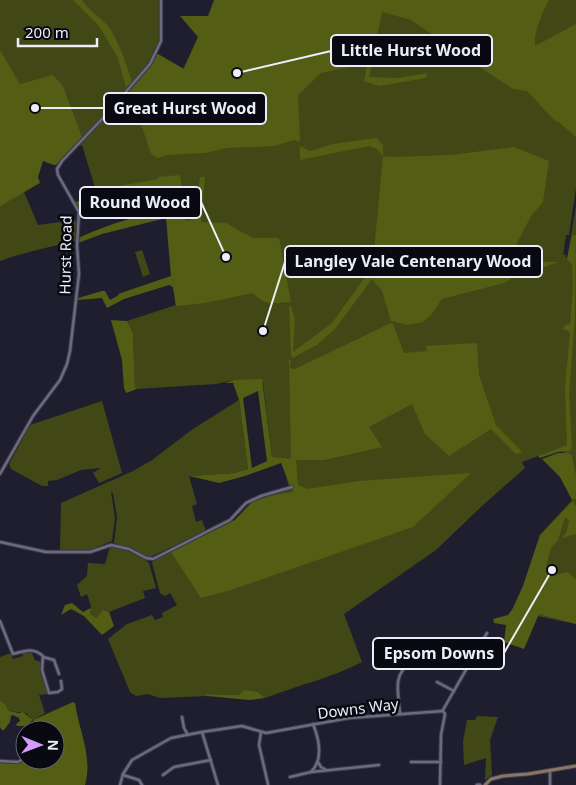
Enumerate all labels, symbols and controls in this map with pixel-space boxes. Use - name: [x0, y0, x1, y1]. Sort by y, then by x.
- scale bar: [18, 15, 96, 47]
- text: 200 m: [25, 22, 69, 42]
- callout: Little Hurst Wood: [331, 35, 492, 66]
- text: Little Hurst Wood: [341, 39, 481, 61]
- callout: Great Hurst Wood: [104, 93, 266, 124]
- text: Great Hurst Wood: [114, 97, 256, 119]
- callout: Round Wood: [80, 187, 201, 218]
- text: Round Wood: [90, 191, 190, 213]
- street label: Hurst Road: [54, 215, 76, 295]
- callout: Langley Vale Centenary Wood: [285, 246, 542, 277]
- text: Langley Vale Centenary Wood: [295, 250, 531, 272]
- callout: Epsom Downs: [373, 638, 504, 669]
- text: Epsom Downs: [384, 642, 494, 664]
- street label: Downs Way: [316, 693, 400, 723]
- north arrow: [15, 720, 65, 770]
- text: N: [44, 739, 63, 751]

